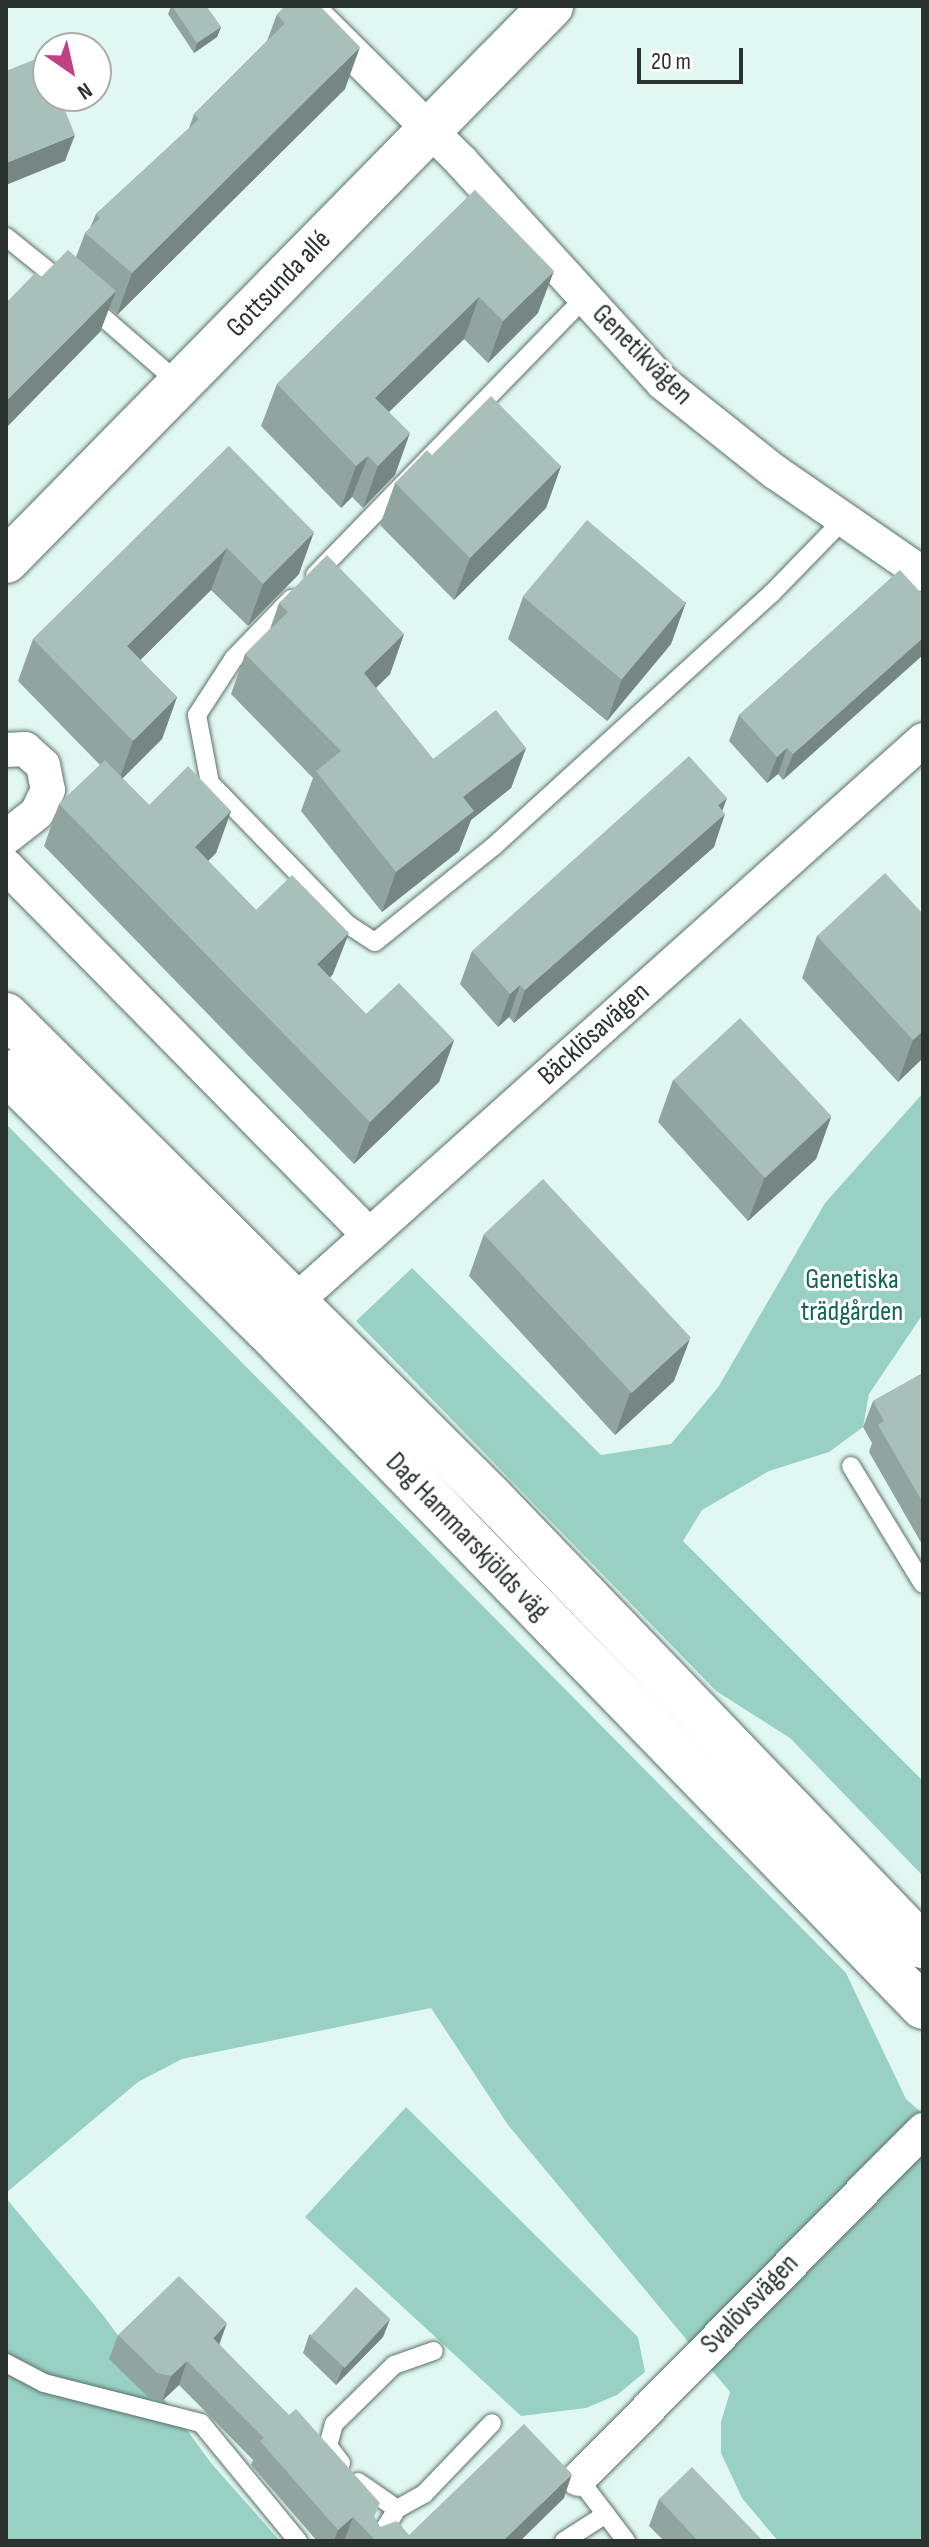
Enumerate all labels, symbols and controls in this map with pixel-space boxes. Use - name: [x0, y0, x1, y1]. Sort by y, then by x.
- north arrow: [32, 32, 112, 112]
- scale bar: [641, 32, 747, 82]
- text: 20 m: [651, 47, 691, 76]
- text: N: [72, 76, 97, 105]
- street label: Gottsunda allé: [220, 224, 338, 344]
- street label: Genetikvägen: [585, 298, 699, 412]
- street label: Bäcklösavägen: [531, 975, 657, 1093]
- park label: Genetiska trädgården: [801, 1263, 903, 1329]
- street label: Dag Hammarskjölds väg: [378, 1446, 556, 1628]
- street label: Svalövsvägen: [694, 2247, 806, 2361]

